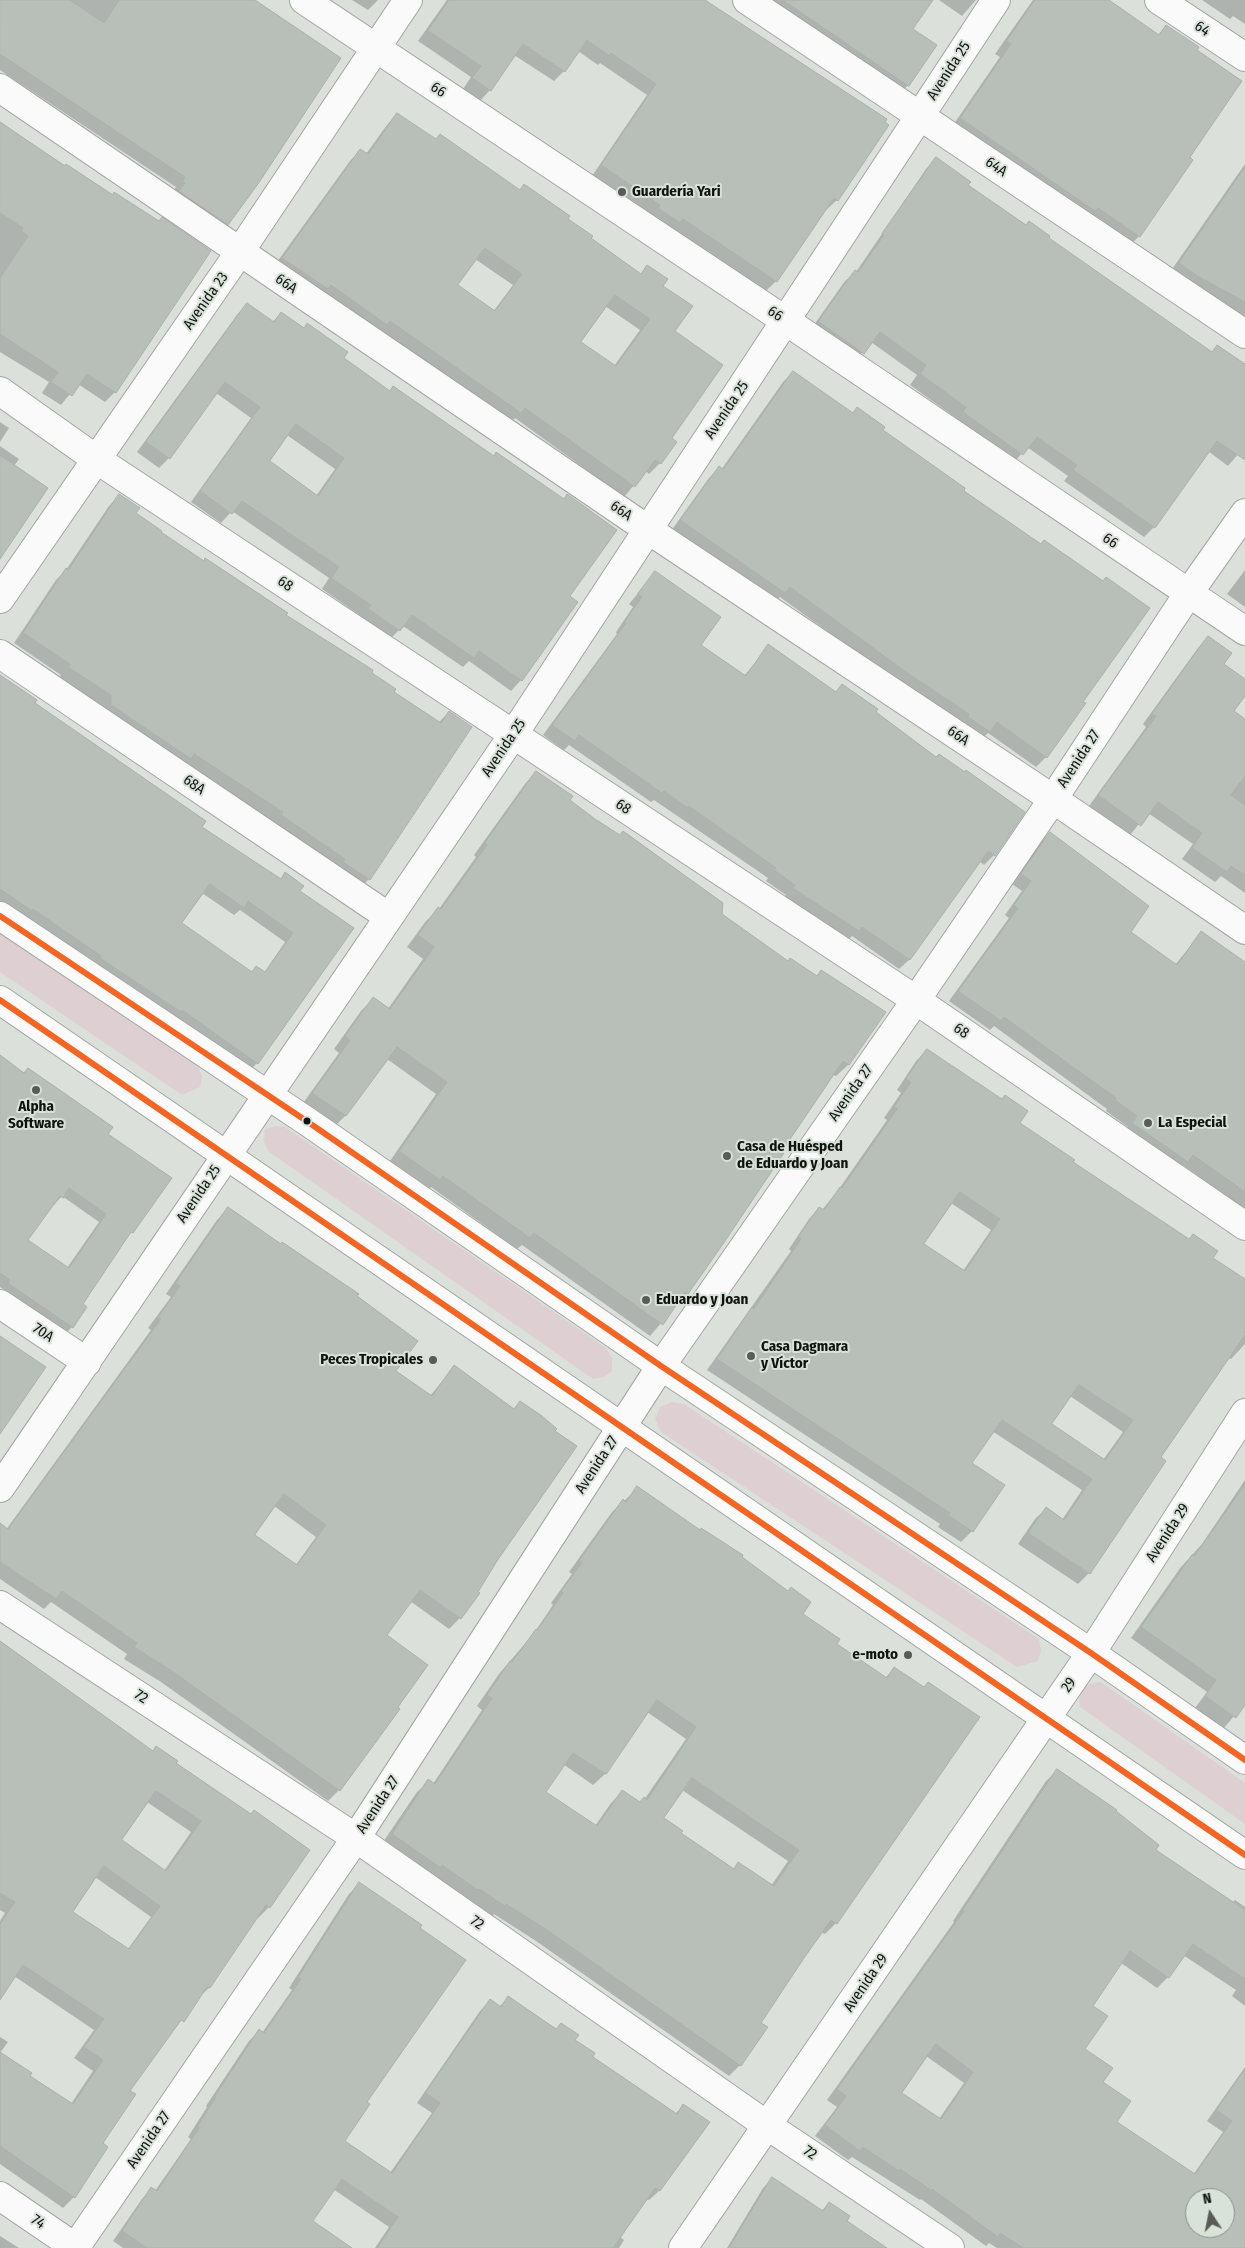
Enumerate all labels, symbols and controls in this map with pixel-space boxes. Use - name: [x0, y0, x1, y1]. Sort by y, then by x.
- street label: 64: [1191, 17, 1213, 41]
- street label: Avenida 25: [923, 38, 975, 104]
- street label: 66: [427, 78, 449, 102]
- street label: 64A: [982, 153, 1010, 181]
- place label: Guardería Yari: [632, 183, 721, 201]
- marker: Guardería Yari: [616, 186, 628, 198]
- street label: Avenida 23: [180, 269, 232, 333]
- street label: 66A: [272, 270, 300, 298]
- street label: 66: [764, 302, 786, 326]
- street label: Avenida 25: [701, 378, 753, 442]
- street label: 66A: [607, 497, 635, 525]
- street label: 66: [1099, 529, 1121, 553]
- street label: 68: [274, 572, 296, 596]
- street label: Avenida 25: [478, 716, 530, 780]
- street label: 66A: [944, 722, 972, 750]
- street label: Avenida 27: [1054, 727, 1104, 791]
- street label: 68A: [180, 771, 208, 799]
- street label: 68: [612, 795, 634, 819]
- street label: 68: [950, 1019, 972, 1043]
- street label: Avenida 27: [825, 1061, 877, 1125]
- marker: Alpha Software: [30, 1084, 42, 1096]
- place label: Alpha Software: [8, 1098, 64, 1133]
- place label: La Especial: [1158, 1114, 1227, 1132]
- unlabelled marker: [302, 1116, 312, 1126]
- marker: La Especial: [1142, 1117, 1154, 1129]
- place label: Casa de Huésped de Eduardo y Joan: [737, 1138, 848, 1173]
- marker: Casa de Huésped de Eduardo y Joan: [721, 1150, 733, 1162]
- street label: Avenida 25: [173, 1162, 225, 1226]
- place label: Eduardo y Joan: [656, 1291, 748, 1309]
- marker: Eduardo y Joan: [640, 1294, 652, 1306]
- street label: 70A: [29, 1319, 57, 1347]
- place label: Casa Dagmara y Víctor: [761, 1338, 848, 1373]
- marker: Casa Dagmara y Víctor: [745, 1350, 757, 1362]
- place label: Peces Tropicales: [320, 1351, 423, 1369]
- marker: Peces Tropicales: [427, 1354, 439, 1366]
- street label: Avenida 27: [572, 1433, 622, 1497]
- street label: Avenida 29: [1142, 1500, 1194, 1566]
- place label: e-moto: [852, 1646, 898, 1664]
- marker: e-moto: [902, 1649, 914, 1661]
- street label: 29: [1058, 1674, 1080, 1696]
- street label: 72: [131, 1686, 151, 1708]
- street label: Avenida 27: [353, 1773, 403, 1837]
- street label: 72: [467, 1912, 487, 1934]
- street label: Avenida 29: [840, 1950, 892, 2016]
- street label: Avenida 27: [123, 2108, 175, 2172]
- street label: 72: [800, 2142, 820, 2164]
- north arrow: [1185, 2188, 1235, 2238]
- text: N: [1201, 2190, 1213, 2208]
- street label: 74: [28, 2211, 48, 2233]

